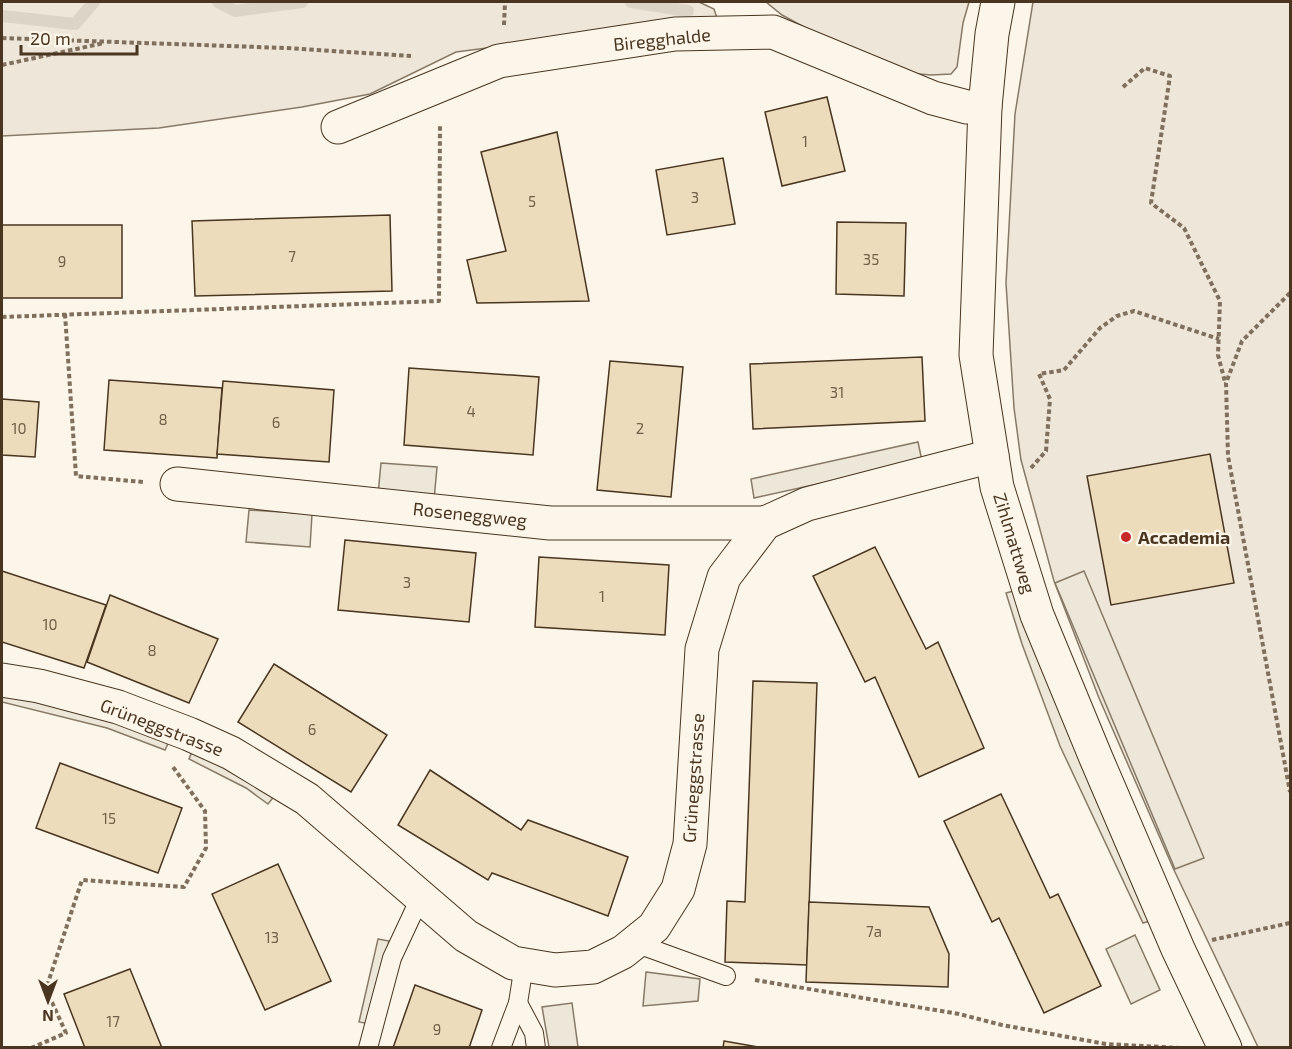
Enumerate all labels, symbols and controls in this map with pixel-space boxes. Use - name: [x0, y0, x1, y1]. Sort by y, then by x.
- scale bar: [21, 18, 136, 56]
- street label: Biregghalde: [612, 23, 712, 55]
- text: 20 m: [30, 27, 71, 49]
- house number: 1: [802, 132, 808, 150]
- house number: 3: [691, 188, 699, 206]
- house number: 5: [528, 192, 536, 210]
- house number: 7: [288, 247, 296, 265]
- house number: 35: [863, 250, 879, 268]
- house number: 9: [58, 252, 66, 270]
- house number: 31: [830, 383, 844, 401]
- house number: 4: [466, 402, 476, 420]
- house number: 8: [158, 410, 168, 428]
- house number: 6: [272, 413, 280, 431]
- house number: 10: [11, 419, 27, 437]
- house number: 2: [636, 419, 644, 437]
- street label: Zihlmattweg: [989, 490, 1041, 596]
- street label: Roseneggweg: [412, 497, 528, 531]
- place label: Accademia: [1138, 526, 1230, 548]
- marker: Accademia: [1119, 530, 1133, 544]
- house number: 3: [403, 573, 411, 591]
- house number: 1: [599, 587, 605, 605]
- house number: 10: [42, 615, 58, 633]
- house number: 8: [147, 641, 157, 659]
- street label: Grüneggstrasse: [97, 693, 227, 761]
- street label: Grüneggstrasse: [677, 712, 709, 844]
- house number: 6: [308, 720, 316, 738]
- house number: 15: [102, 809, 116, 827]
- house number: 7a: [866, 922, 882, 940]
- house number: 13: [265, 928, 279, 946]
- north arrow: [18, 971, 78, 1031]
- text: N: [42, 1007, 54, 1026]
- house number: 17: [106, 1012, 120, 1030]
- house number: 9: [433, 1020, 441, 1038]

